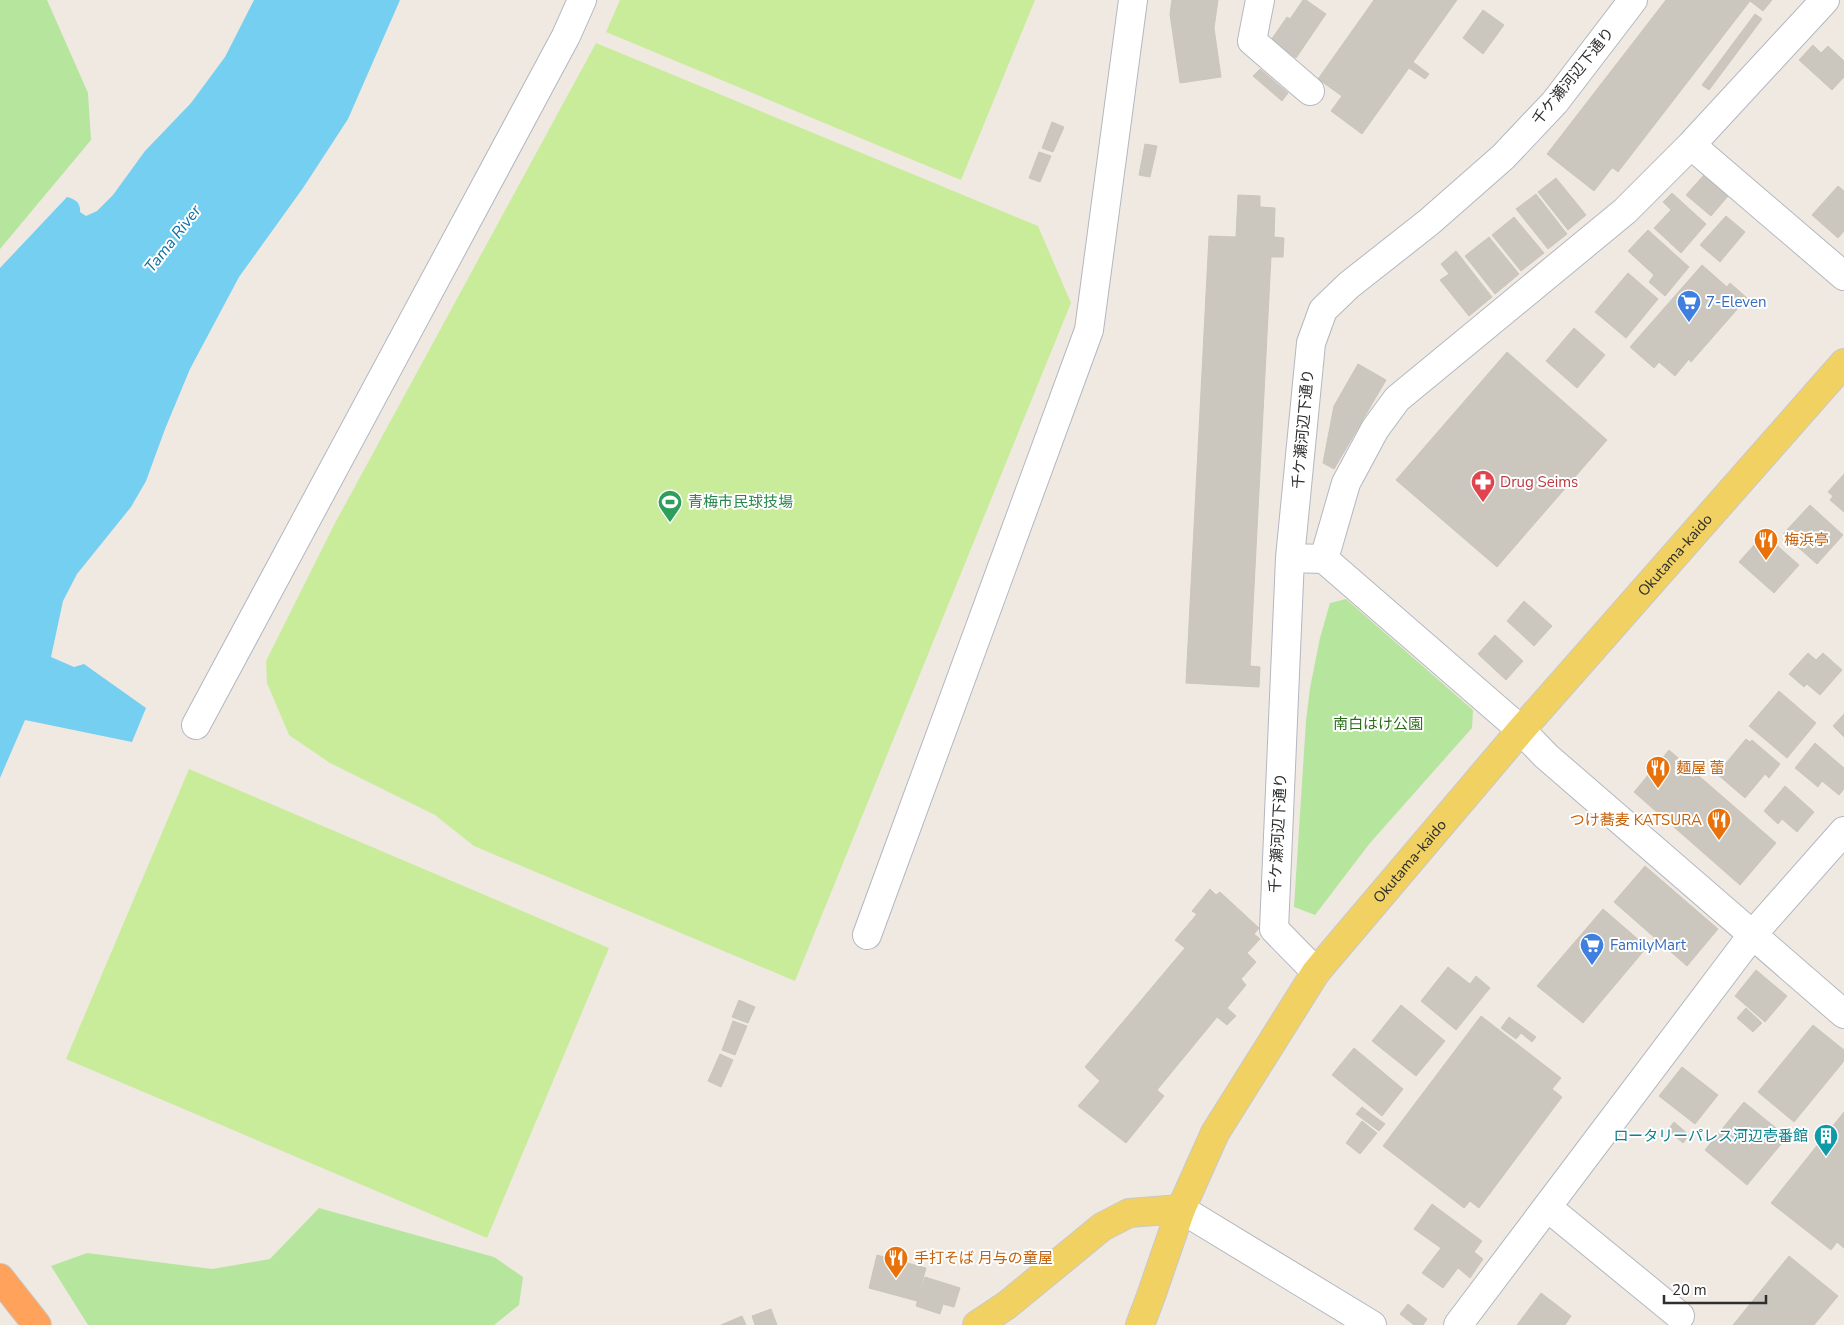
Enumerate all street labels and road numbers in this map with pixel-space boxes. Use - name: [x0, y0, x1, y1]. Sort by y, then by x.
- street label: 千ケ瀬河辺下通り: [1527, 23, 1619, 129]
- street label: 千ケ瀬河辺下通り: [1288, 368, 1318, 490]
- street label: Okutama-kaido: [1633, 510, 1717, 601]
- street label: 千ケ瀬河辺下通り: [1265, 773, 1291, 893]
- street label: Okutama-kaido: [1369, 815, 1451, 907]

